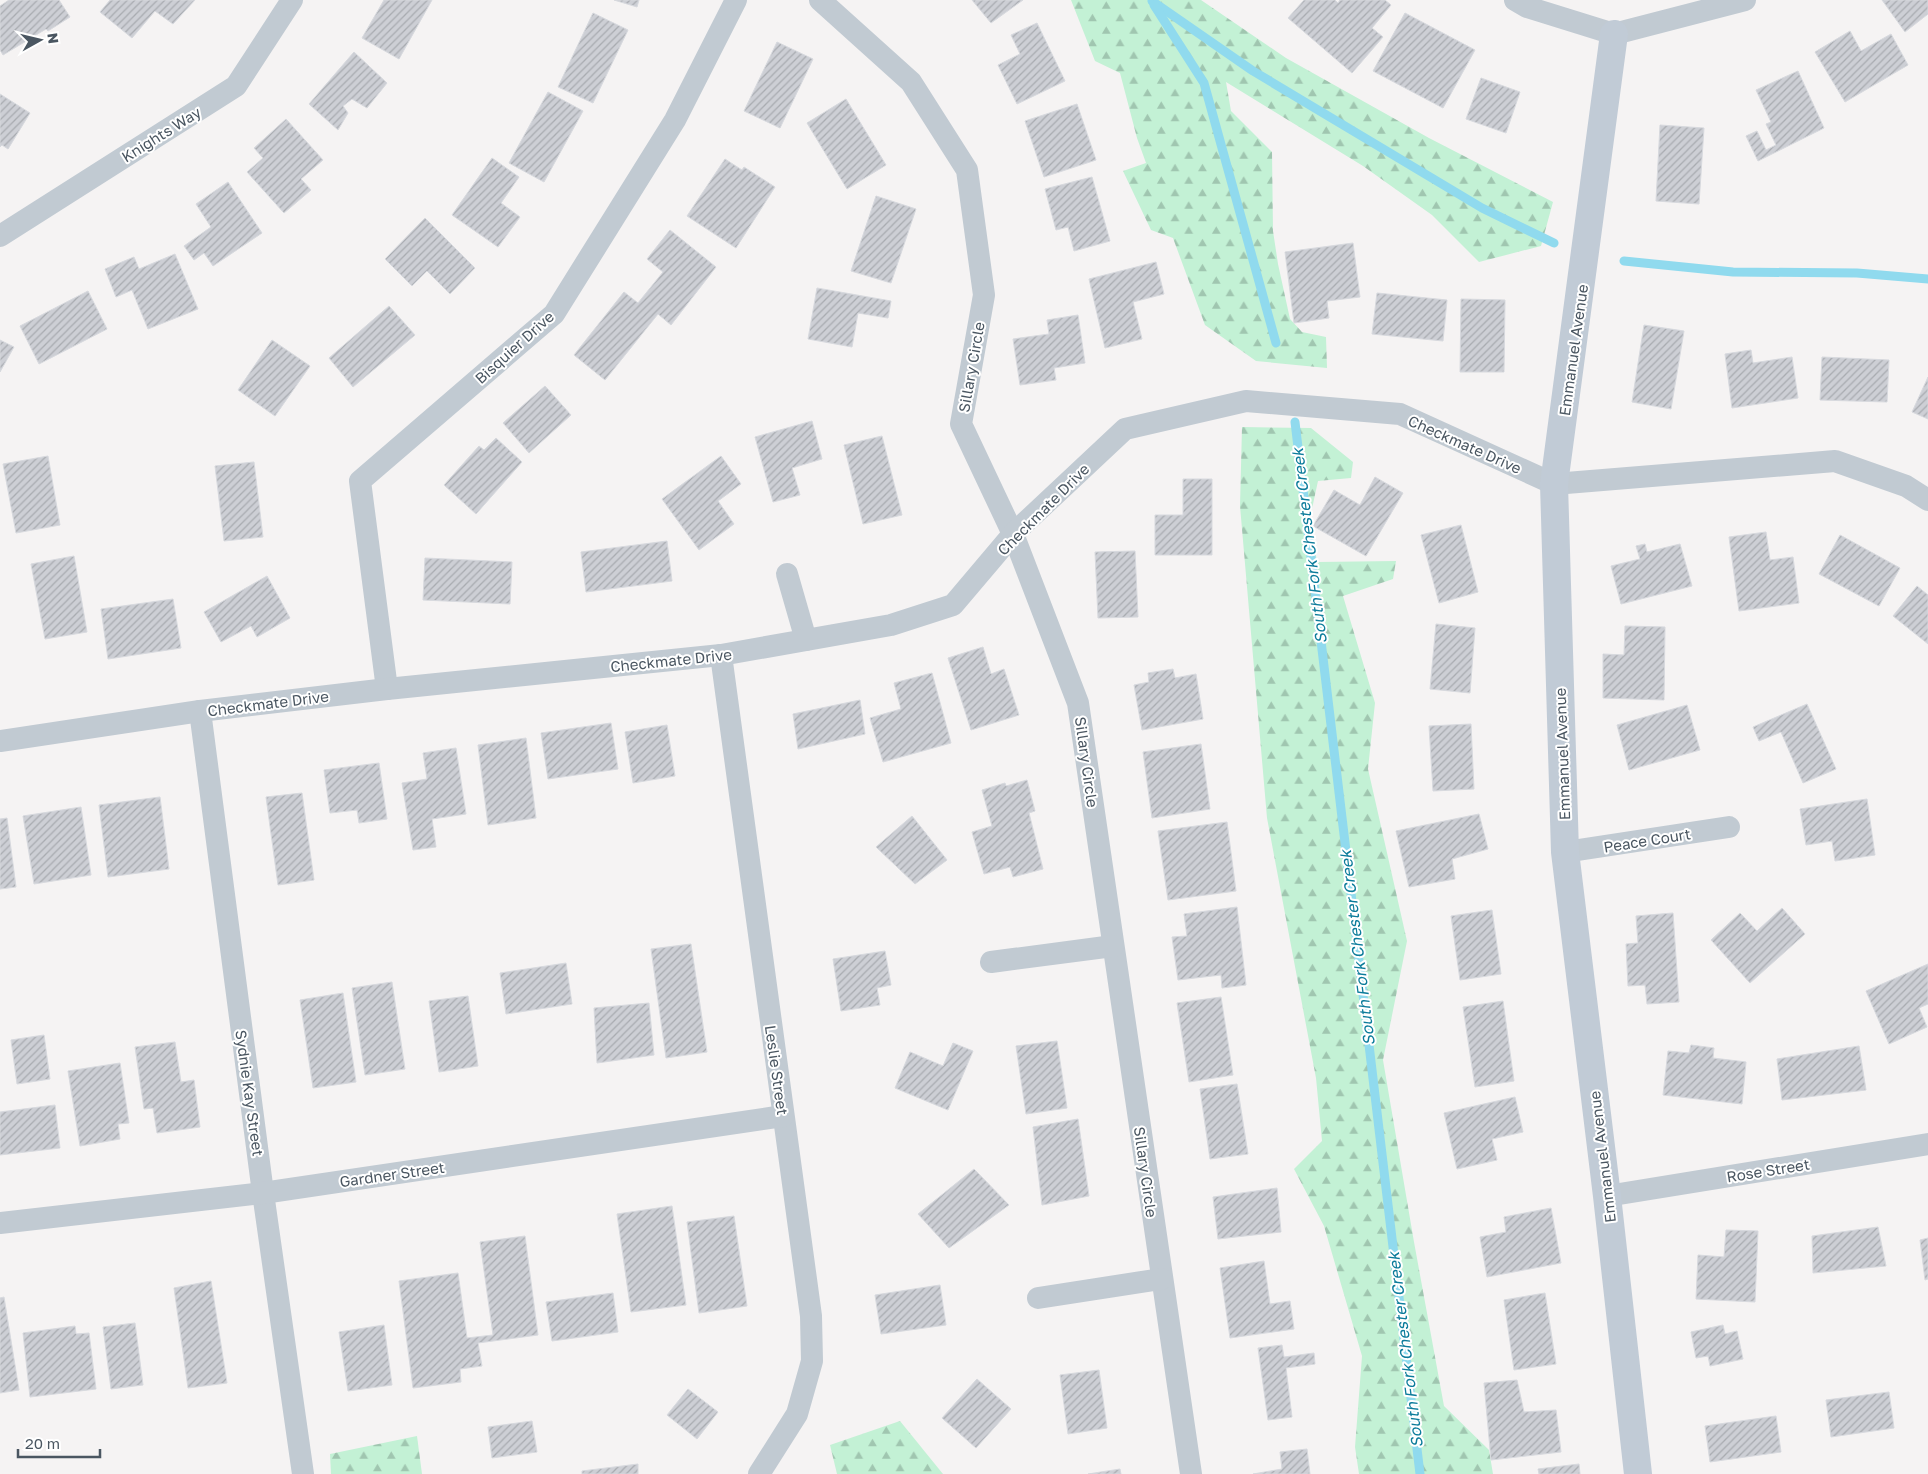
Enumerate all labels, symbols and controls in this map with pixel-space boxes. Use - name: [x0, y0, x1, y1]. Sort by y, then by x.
- north arrow: [15, 15, 65, 65]
- text: N: [44, 32, 63, 45]
- street label: Knights Way: [118, 102, 204, 165]
- street label: Emmanuel Avenue: [1555, 283, 1591, 417]
- street label: Bisquier Drive: [471, 307, 557, 387]
- street label: Sillary Circle: [954, 320, 988, 414]
- street label: Checkmate Drive: [1406, 411, 1525, 477]
- water label: South Fork Chester Creek: [1287, 445, 1331, 645]
- street label: Checkmate Drive: [994, 459, 1093, 558]
- street label: Checkmate Drive: [609, 645, 733, 675]
- street label: Checkmate Drive: [206, 687, 330, 719]
- street label: Emmanuel Avenue: [1551, 687, 1573, 821]
- street label: Sillary Circle: [1072, 715, 1102, 809]
- street label: Peace Court: [1602, 824, 1692, 856]
- water label: South Fork Chester Creek: [1335, 847, 1379, 1047]
- street label: Leslie Street: [762, 1024, 792, 1116]
- street label: Sydnie Kay Street: [232, 1029, 268, 1157]
- street label: Emmanuel Avenue: [1585, 1090, 1619, 1224]
- street label: Sillary Circle: [1131, 1125, 1161, 1219]
- street label: Rose Street: [1725, 1155, 1811, 1185]
- street label: Gardner Street: [338, 1158, 446, 1190]
- water label: South Fork Chester Creek: [1383, 1249, 1427, 1449]
- scale bar: [18, 1426, 100, 1458]
- text: 20 m: [25, 1434, 60, 1452]

